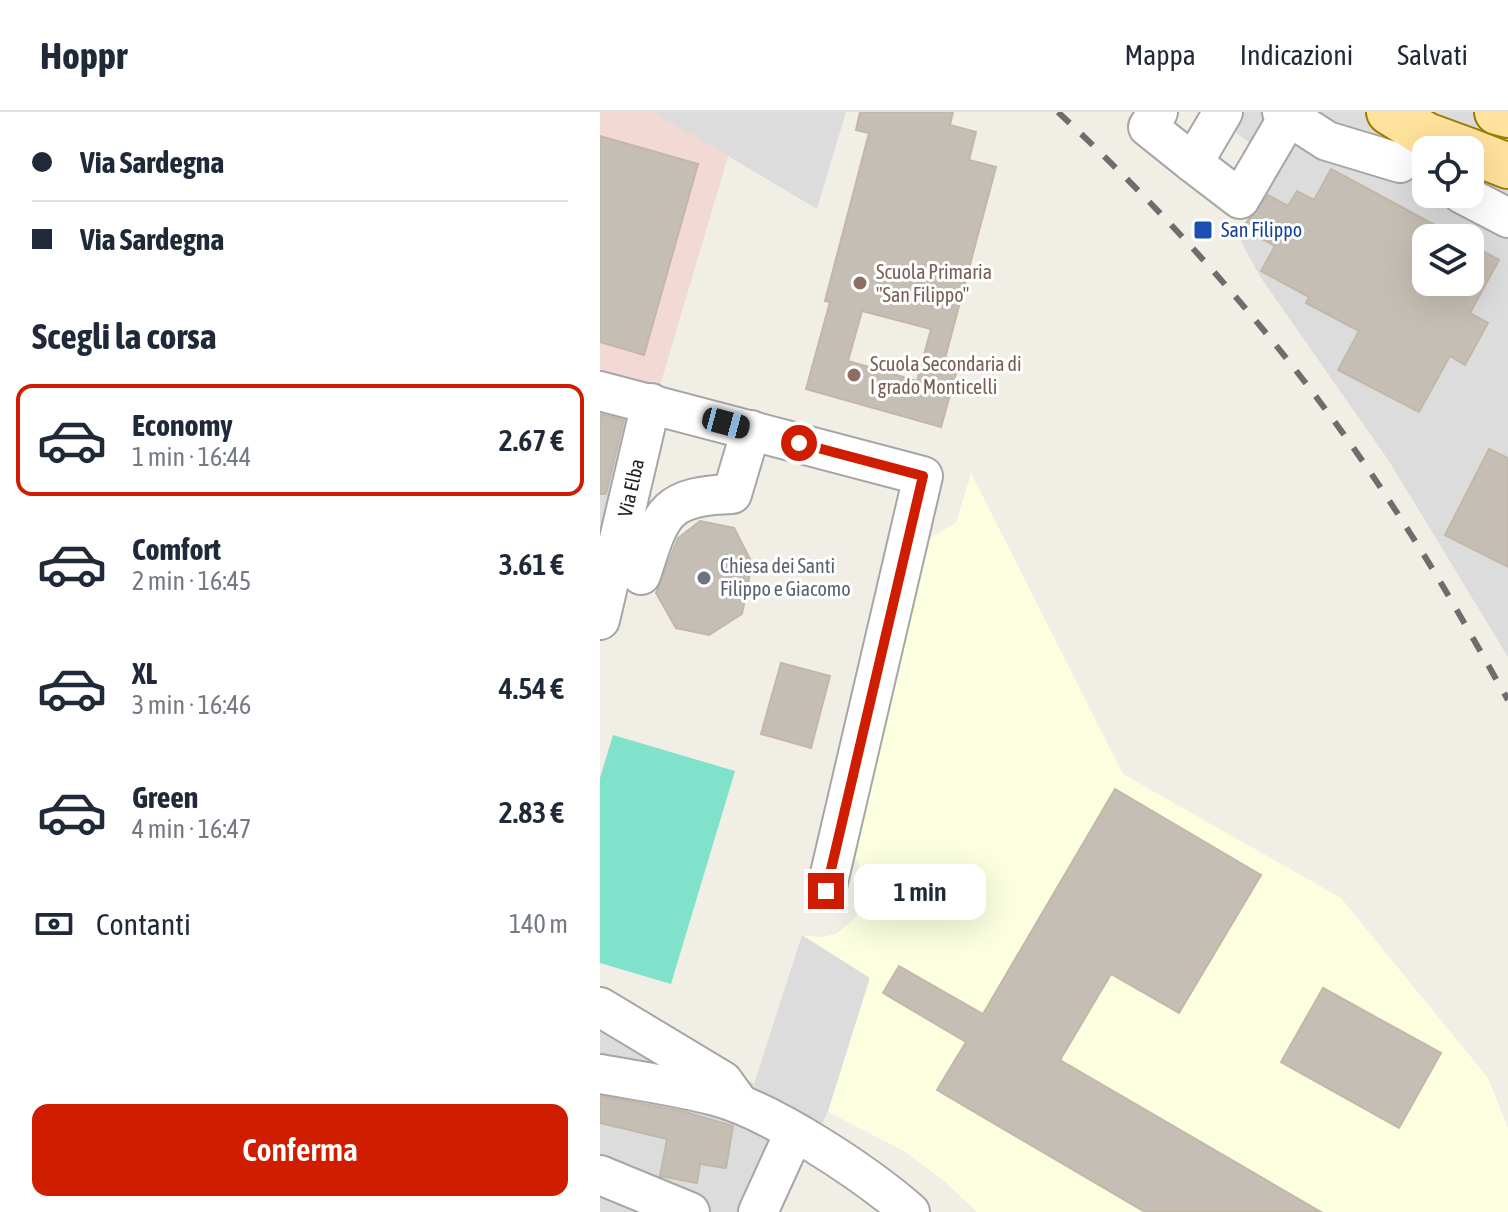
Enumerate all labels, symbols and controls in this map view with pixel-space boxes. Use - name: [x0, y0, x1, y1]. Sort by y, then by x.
- text: Hoppr: [40, 34, 127, 77]
- text: Mappa: [1124, 39, 1196, 71]
- text: Indicazioni: [1240, 39, 1353, 71]
- text: Salvati: [1397, 39, 1468, 71]
- map controls: [1412, 136, 1484, 296]
- button: locate: [1412, 136, 1484, 208]
- text: Via Sardegna: [80, 145, 224, 179]
- place label: San Filippo: [1221, 218, 1302, 241]
- marker: San Filippo: [1192, 219, 1214, 241]
- text: Via Sardegna: [80, 222, 224, 256]
- button: layers: [1412, 224, 1484, 296]
- place label: Scuola Primaria "San Filippo": [876, 260, 992, 306]
- marker: Scuola Primaria "San Filippo": [851, 274, 869, 292]
- text: Scegli la corsa: [32, 315, 217, 357]
- place label: Scuola Secondaria di I grado Monticelli: [870, 352, 1021, 398]
- marker: Scuola Secondaria di I grado Monticelli: [845, 366, 863, 384]
- icon: car: [36, 404, 108, 476]
- car: [700, 405, 752, 441]
- text: Economy: [132, 408, 233, 442]
- text: 2.67 €: [499, 423, 564, 457]
- route start: [781, 425, 817, 461]
- text: 1 min · 16:44: [132, 442, 251, 472]
- street label: Via Elba: [613, 457, 648, 519]
- icon: car: [36, 528, 108, 600]
- text: Comfort: [132, 532, 221, 566]
- text: 3.61 €: [499, 547, 564, 581]
- place label: Chiesa dei Santi Filippo e Giacomo: [720, 554, 851, 600]
- text: 2 min · 16:45: [132, 566, 251, 596]
- marker: Chiesa dei Santi Filippo e Giacomo: [695, 569, 713, 587]
- icon: car: [36, 652, 108, 724]
- text: XL: [132, 656, 157, 690]
- text: 4.54 €: [499, 671, 564, 705]
- text: 3 min · 16:46: [132, 690, 251, 720]
- icon: car: [36, 776, 108, 848]
- text: Green: [132, 780, 198, 814]
- text: 2.83 €: [499, 795, 564, 829]
- text: 4 min · 16:47: [132, 814, 251, 844]
- callout: 1 min: [854, 863, 986, 919]
- route end: [808, 873, 844, 909]
- text: 1 min: [893, 877, 947, 907]
- icon: cash: [32, 902, 76, 946]
- text: Contanti: [96, 907, 191, 941]
- text: 140 m: [509, 909, 568, 939]
- button: Conferma: [32, 1104, 568, 1196]

